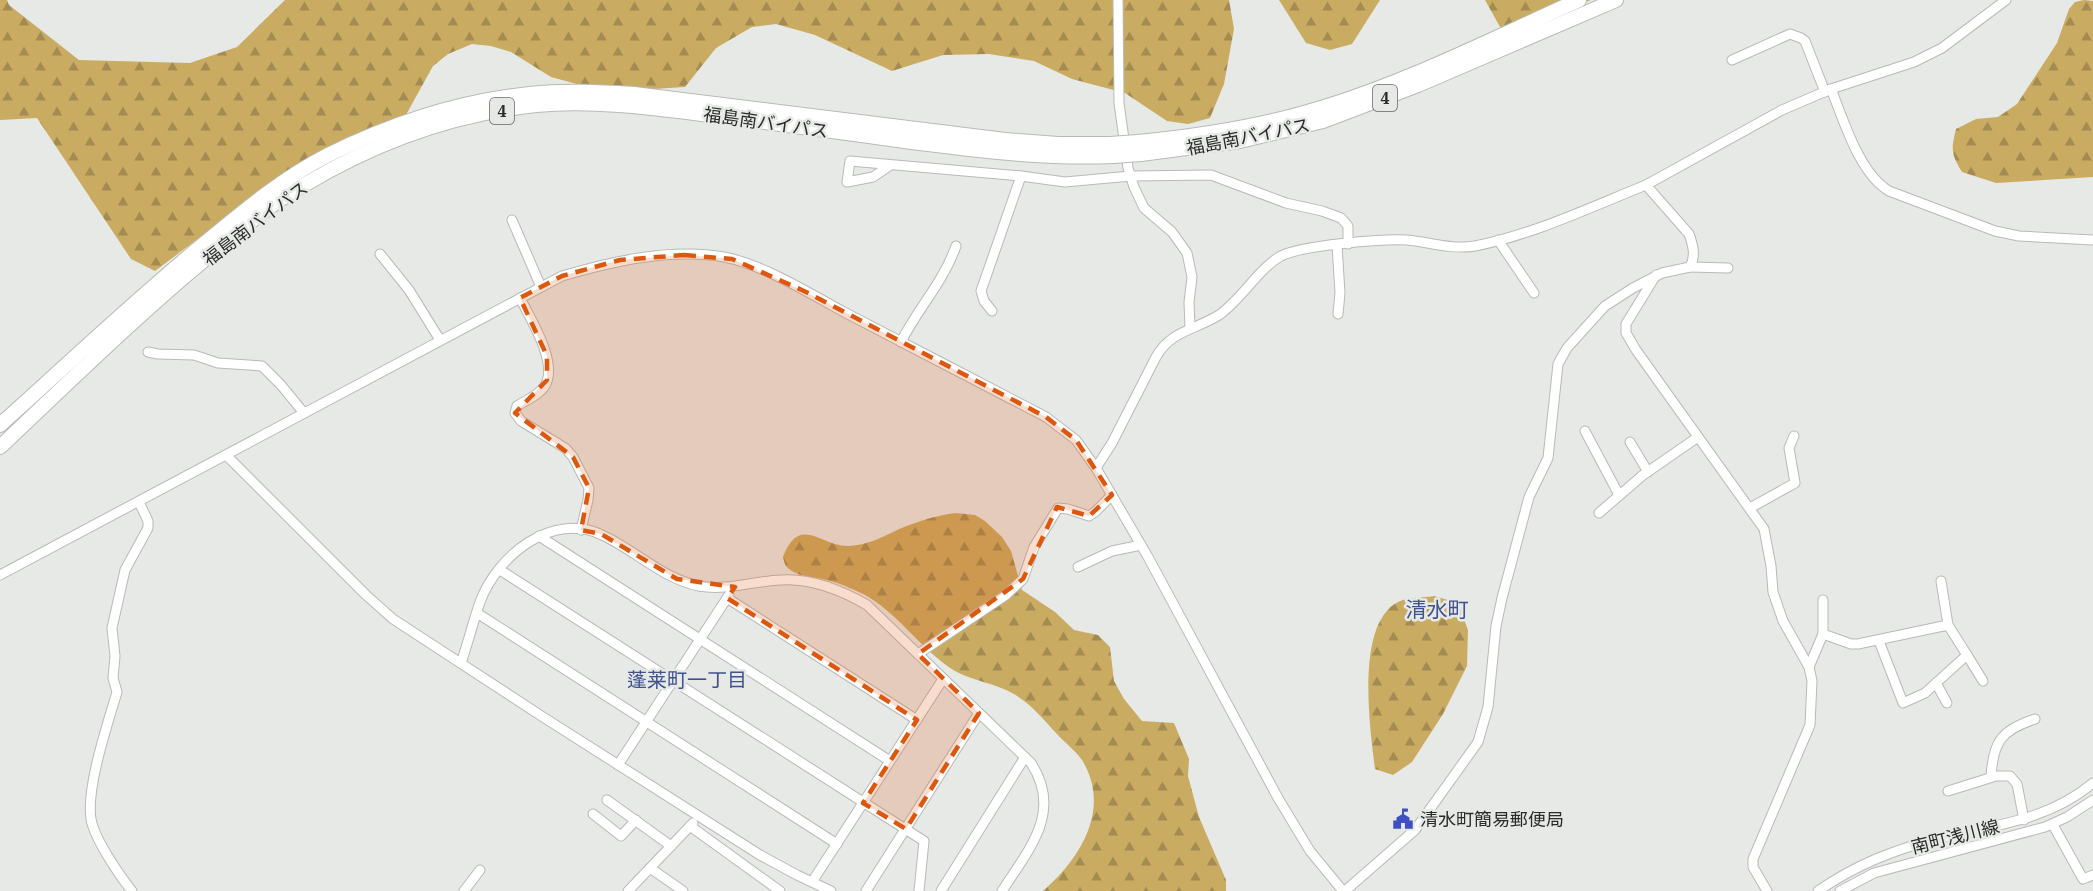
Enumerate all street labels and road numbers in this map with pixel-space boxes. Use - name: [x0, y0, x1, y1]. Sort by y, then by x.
- road number: 4: [1373, 85, 1397, 111]
- road number: 4: [490, 98, 514, 124]
- street label: 福島南バイパス: [702, 101, 830, 143]
- street label: 福島南バイパス: [1184, 112, 1312, 160]
- street label: 福島南バイパス: [198, 176, 312, 270]
- street label: 南町浅川線: [1908, 813, 2002, 859]

